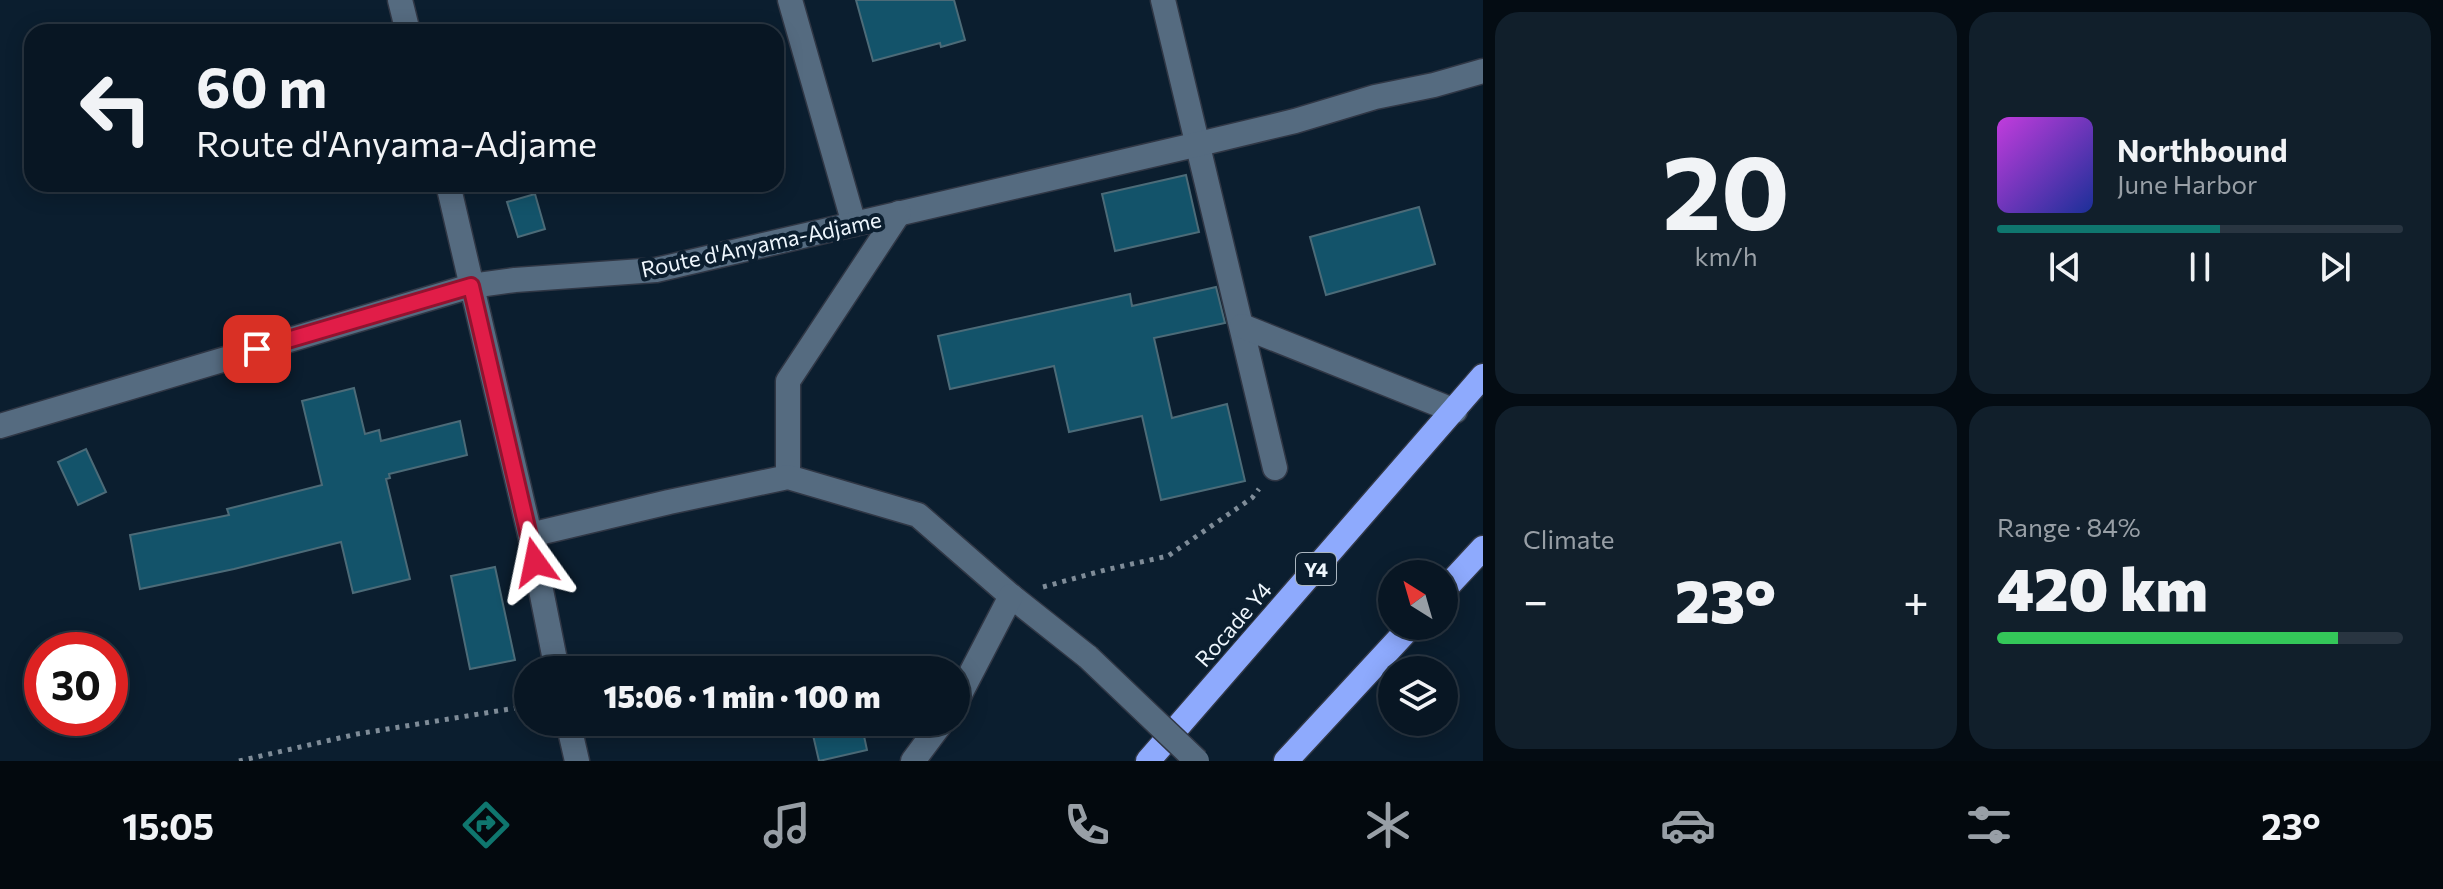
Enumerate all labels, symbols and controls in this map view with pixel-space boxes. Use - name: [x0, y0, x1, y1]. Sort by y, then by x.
- text: 60 m: [196, 51, 327, 120]
- icon: left: [64, 56, 168, 160]
- text: Route d'Anyama-Adjame: [196, 120, 597, 164]
- text: 20: [1662, 124, 1790, 251]
- text: Northbound: [2117, 131, 2288, 168]
- text: June Harbor: [2117, 168, 2257, 199]
- street label: Route d'Anyama-Adjame: [638, 205, 884, 283]
- text: km/h: [1694, 240, 1758, 271]
- icon: previous: [2043, 245, 2087, 289]
- icon: pause: [2178, 245, 2222, 289]
- icon: next: [2313, 245, 2357, 289]
- pin: [223, 315, 291, 383]
- icon: arrive: [235, 327, 279, 371]
- text: Range · 84%: [1997, 511, 2141, 542]
- position arrow: [493, 520, 577, 604]
- text: Climate: [1523, 523, 1615, 554]
- text: 420 km: [1997, 550, 2208, 623]
- road number: Y4: [1296, 553, 1336, 585]
- north arrow: [1378, 560, 1458, 640]
- map controls: [1378, 560, 1458, 736]
- text: 23°: [1675, 562, 1776, 635]
- text: −: [1523, 572, 1548, 626]
- text: +: [1903, 572, 1929, 626]
- street label: Rocade Y4: [1189, 576, 1277, 672]
- speed limit sign: 30: [24, 632, 128, 736]
- button: layers: [1378, 656, 1458, 736]
- text: 15:06 · 1 min · 100 m: [604, 677, 880, 714]
- icon: directions: [458, 797, 514, 853]
- icon: music: [759, 797, 815, 853]
- icon: phone: [1059, 797, 1115, 853]
- icon: climate: [1360, 797, 1416, 853]
- icon: car: [1660, 797, 1716, 853]
- icon: filters: [1961, 797, 2017, 853]
- text: 15:05: [122, 803, 214, 847]
- text: 23°: [2261, 803, 2321, 847]

